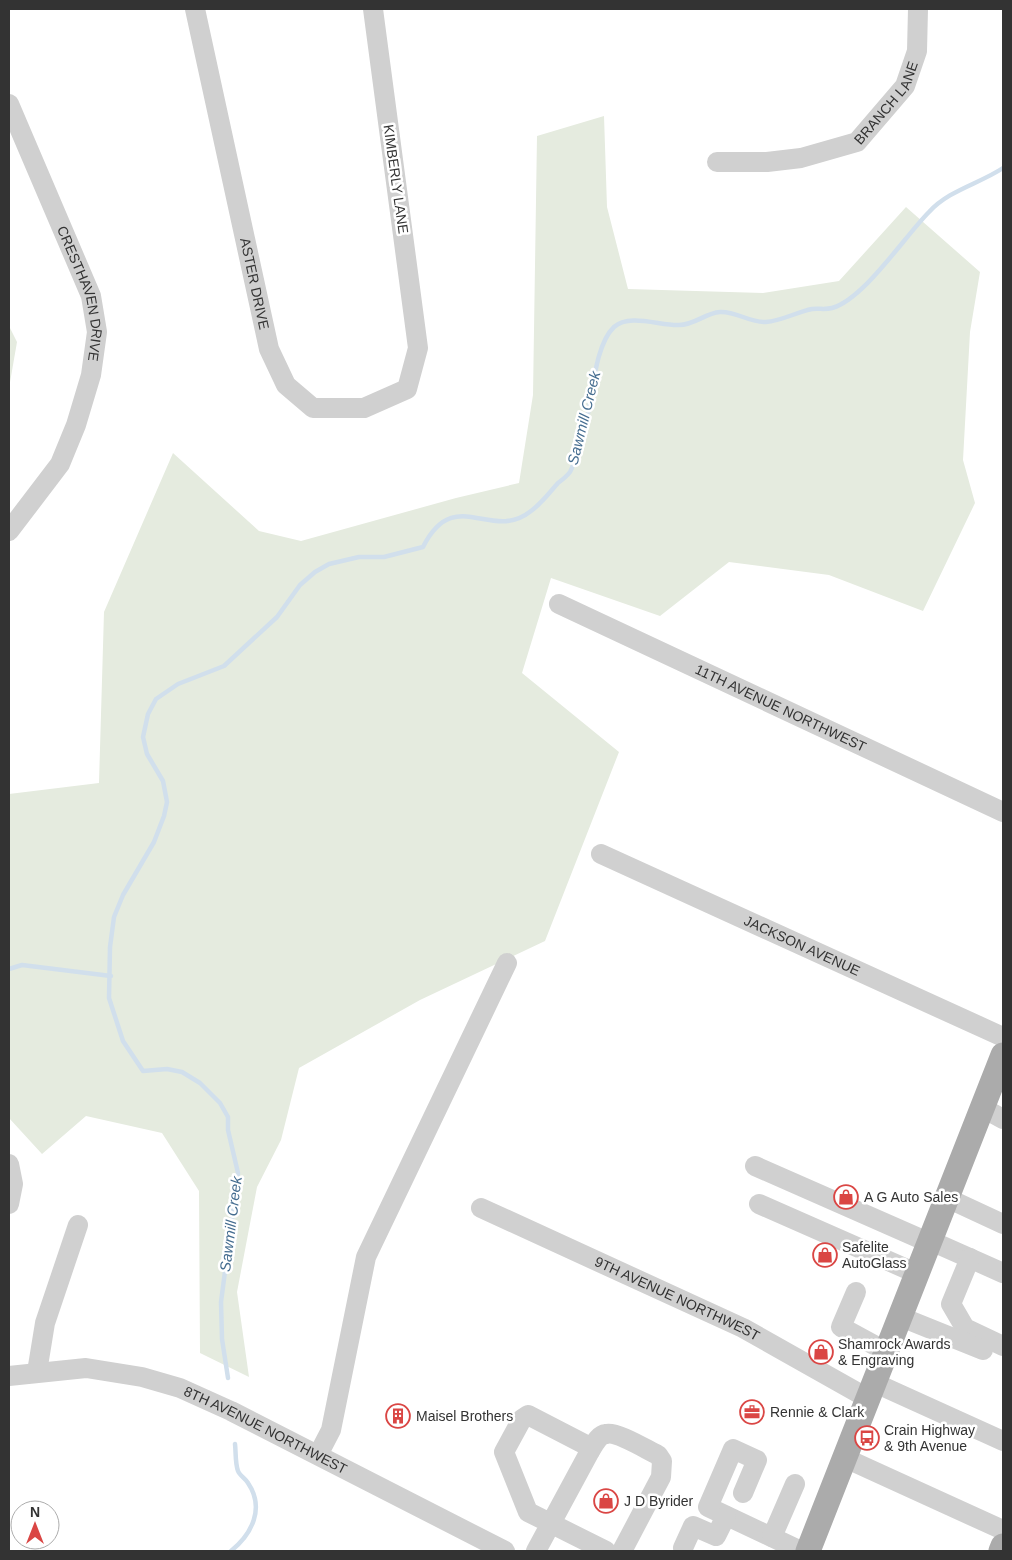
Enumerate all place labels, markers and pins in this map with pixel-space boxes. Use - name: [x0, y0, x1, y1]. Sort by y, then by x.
- shop icon: A G Auto Sales: [833, 1184, 859, 1210]
- place label: A G Auto Sales: [864, 1189, 958, 1205]
- place label: Safelite AutoGlass: [842, 1239, 907, 1271]
- shop icon: Safelite AutoGlass: [812, 1242, 838, 1268]
- place label: Shamrock Awards & Engraving: [838, 1336, 951, 1368]
- shop icon: Shamrock Awards & Engraving: [808, 1339, 834, 1365]
- office icon: Rennie & Clark: [739, 1399, 765, 1425]
- building icon: Maisel Brothers: [385, 1403, 411, 1429]
- place label: Rennie & Clark: [770, 1404, 865, 1420]
- place label: Maisel Brothers: [416, 1408, 513, 1424]
- place label: Crain Highway & 9th Avenue: [884, 1422, 975, 1454]
- bus stop icon: Crain Highway & 9th Avenue: [854, 1425, 880, 1451]
- shop icon: J D Byrider: [593, 1488, 619, 1514]
- place label: J D Byrider: [624, 1493, 694, 1509]

